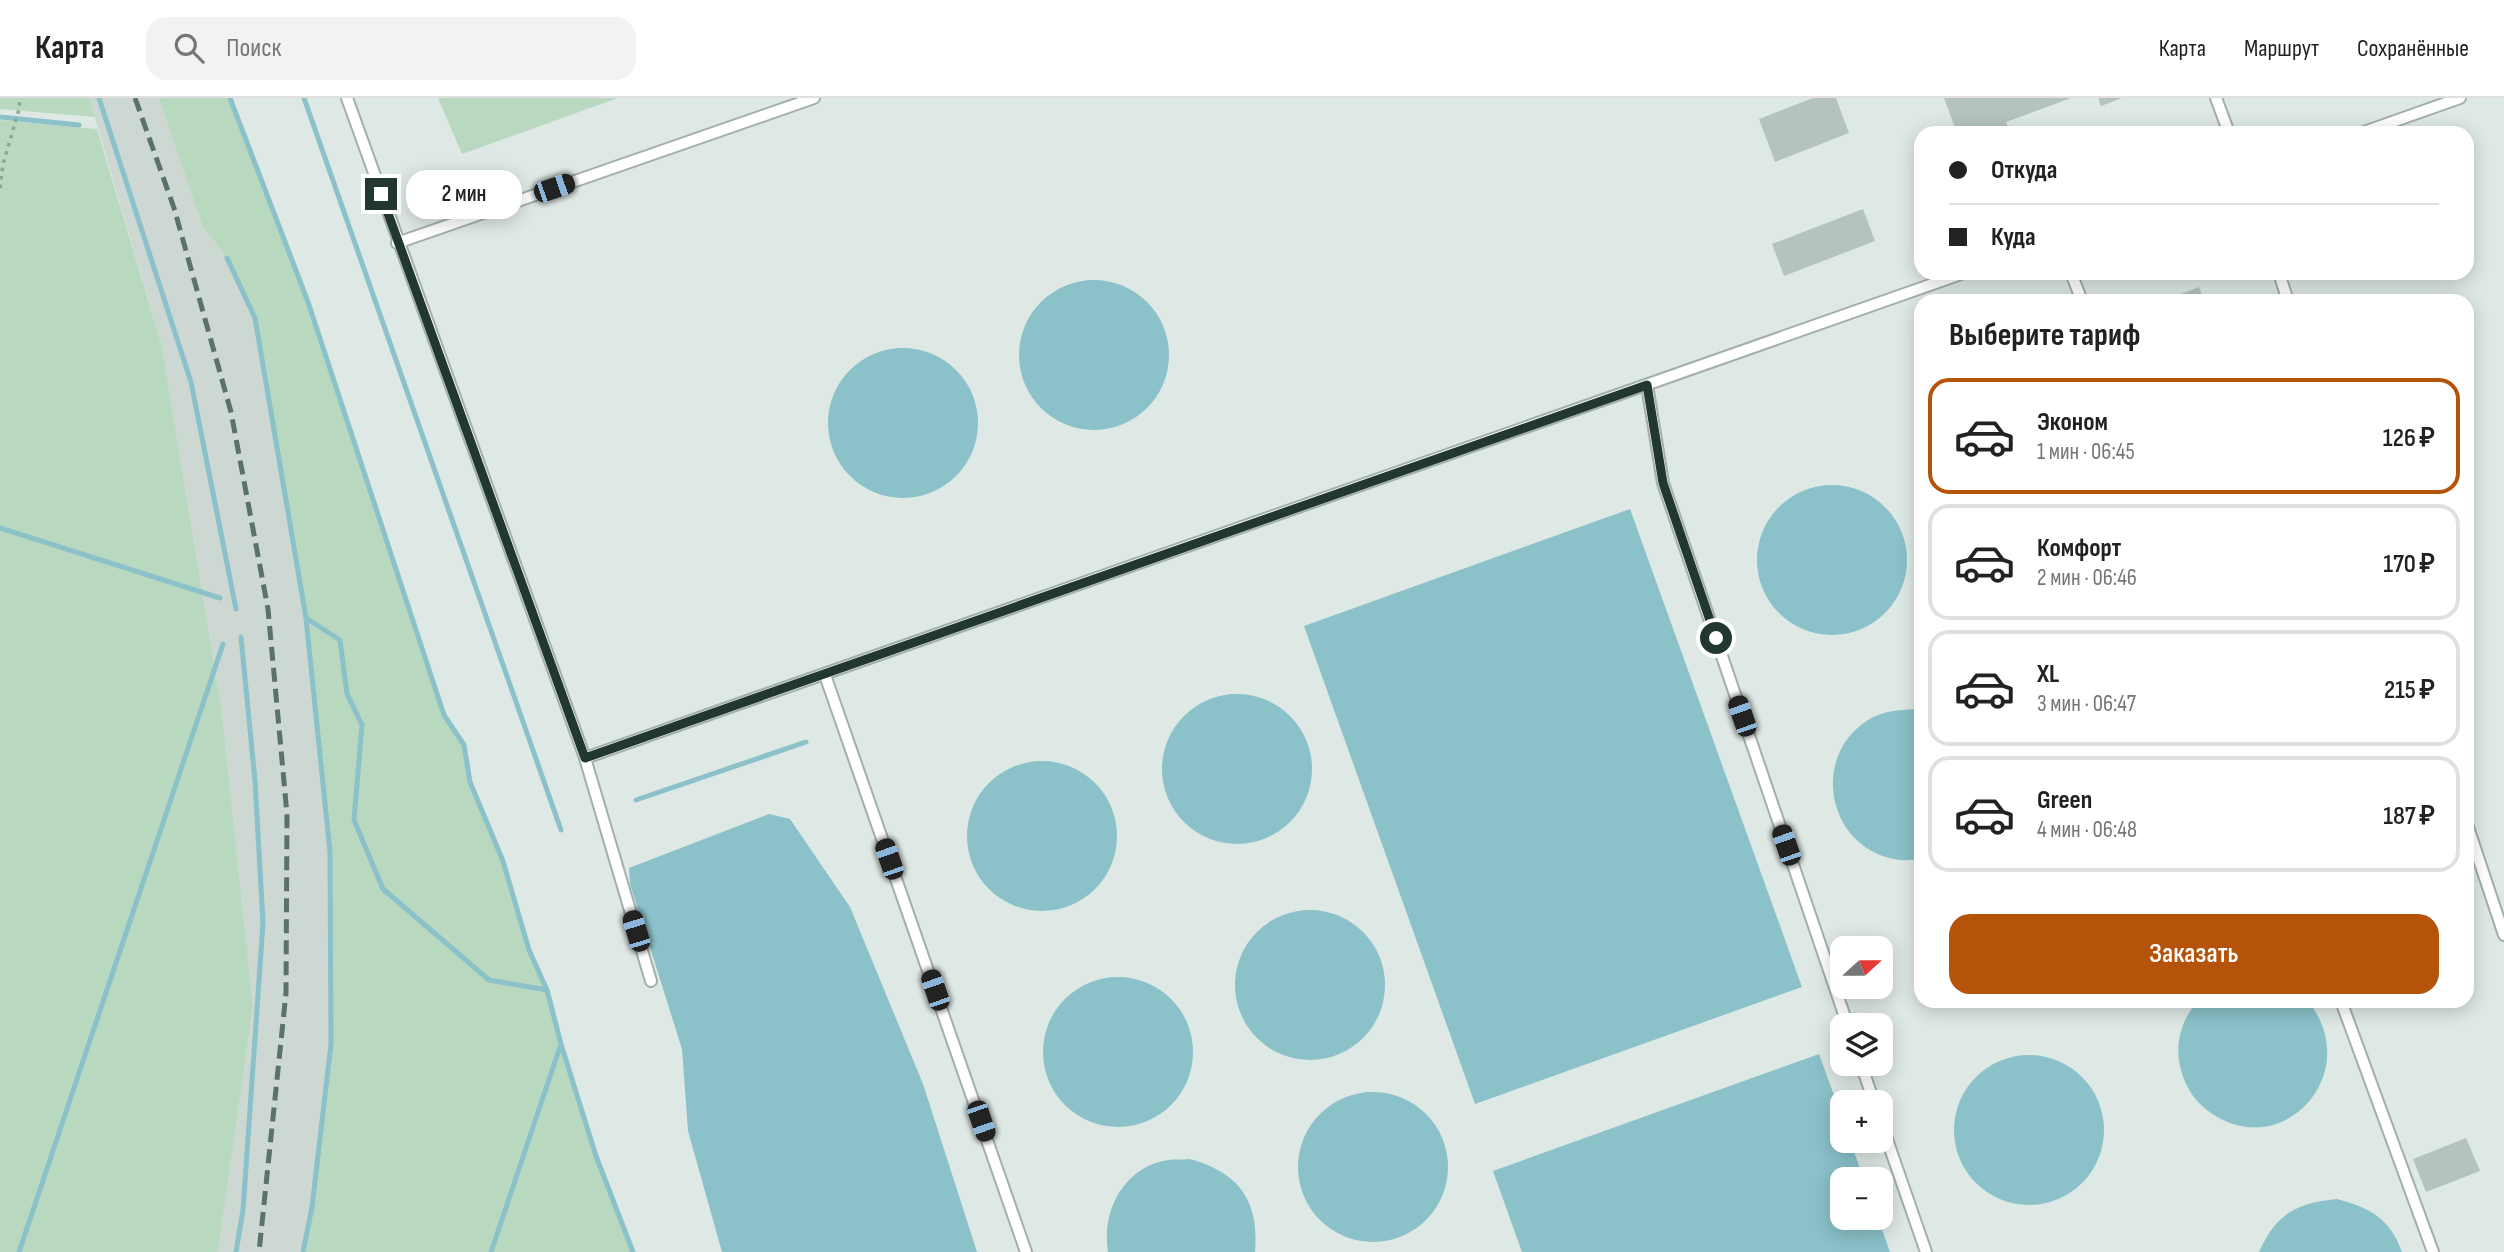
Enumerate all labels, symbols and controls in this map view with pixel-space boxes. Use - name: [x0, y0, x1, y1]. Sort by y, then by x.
- search box: [146, 17, 636, 80]
- text: Карта: [35, 28, 104, 68]
- icon: search: [170, 29, 208, 67]
- text: Поиск: [226, 33, 281, 64]
- text: Карта: [2159, 34, 2206, 63]
- text: Маршрут: [2244, 34, 2319, 63]
- text: Сохранённые: [2357, 34, 2469, 63]
- text: Откуда: [1991, 155, 2057, 186]
- callout: 2 мин: [406, 170, 521, 218]
- car: [531, 171, 578, 205]
- route end: [365, 178, 397, 210]
- text: 2 мин: [442, 180, 486, 208]
- text: Куда: [1991, 222, 2036, 253]
- text: Выберите тариф: [1949, 316, 2140, 355]
- icon: car: [1953, 405, 2016, 468]
- text: Эконом: [2037, 407, 2108, 438]
- text: 126 ₽: [2383, 423, 2435, 454]
- text: 1 мин · 06:45: [2037, 438, 2135, 466]
- icon: car: [1953, 531, 2016, 594]
- text: Комфорт: [2037, 533, 2121, 564]
- text: 170 ₽: [2383, 549, 2435, 580]
- text: 2 мин · 06:46: [2037, 564, 2137, 592]
- route start: [1700, 622, 1732, 654]
- icon: car: [1953, 657, 2016, 720]
- text: XL: [2037, 659, 2059, 690]
- text: 215 ₽: [2384, 675, 2435, 706]
- text: 3 мин · 06:47: [2037, 690, 2136, 718]
- car: [1726, 693, 1759, 739]
- icon: car: [1953, 783, 2016, 846]
- text: Green: [2037, 785, 2092, 816]
- text: 187 ₽: [2383, 801, 2435, 832]
- text: 4 мин · 06:48: [2037, 816, 2137, 844]
- car: [1770, 822, 1803, 868]
- car: [873, 836, 906, 882]
- car: [620, 908, 653, 954]
- button: Заказать: [1949, 914, 2439, 994]
- north arrow: [1830, 936, 1894, 999]
- map controls: [1830, 936, 1893, 1230]
- car: [919, 967, 952, 1013]
- button: layers: [1830, 1013, 1893, 1076]
- button: +: [1830, 1090, 1893, 1153]
- car: [965, 1098, 998, 1144]
- button: −: [1830, 1167, 1893, 1230]

